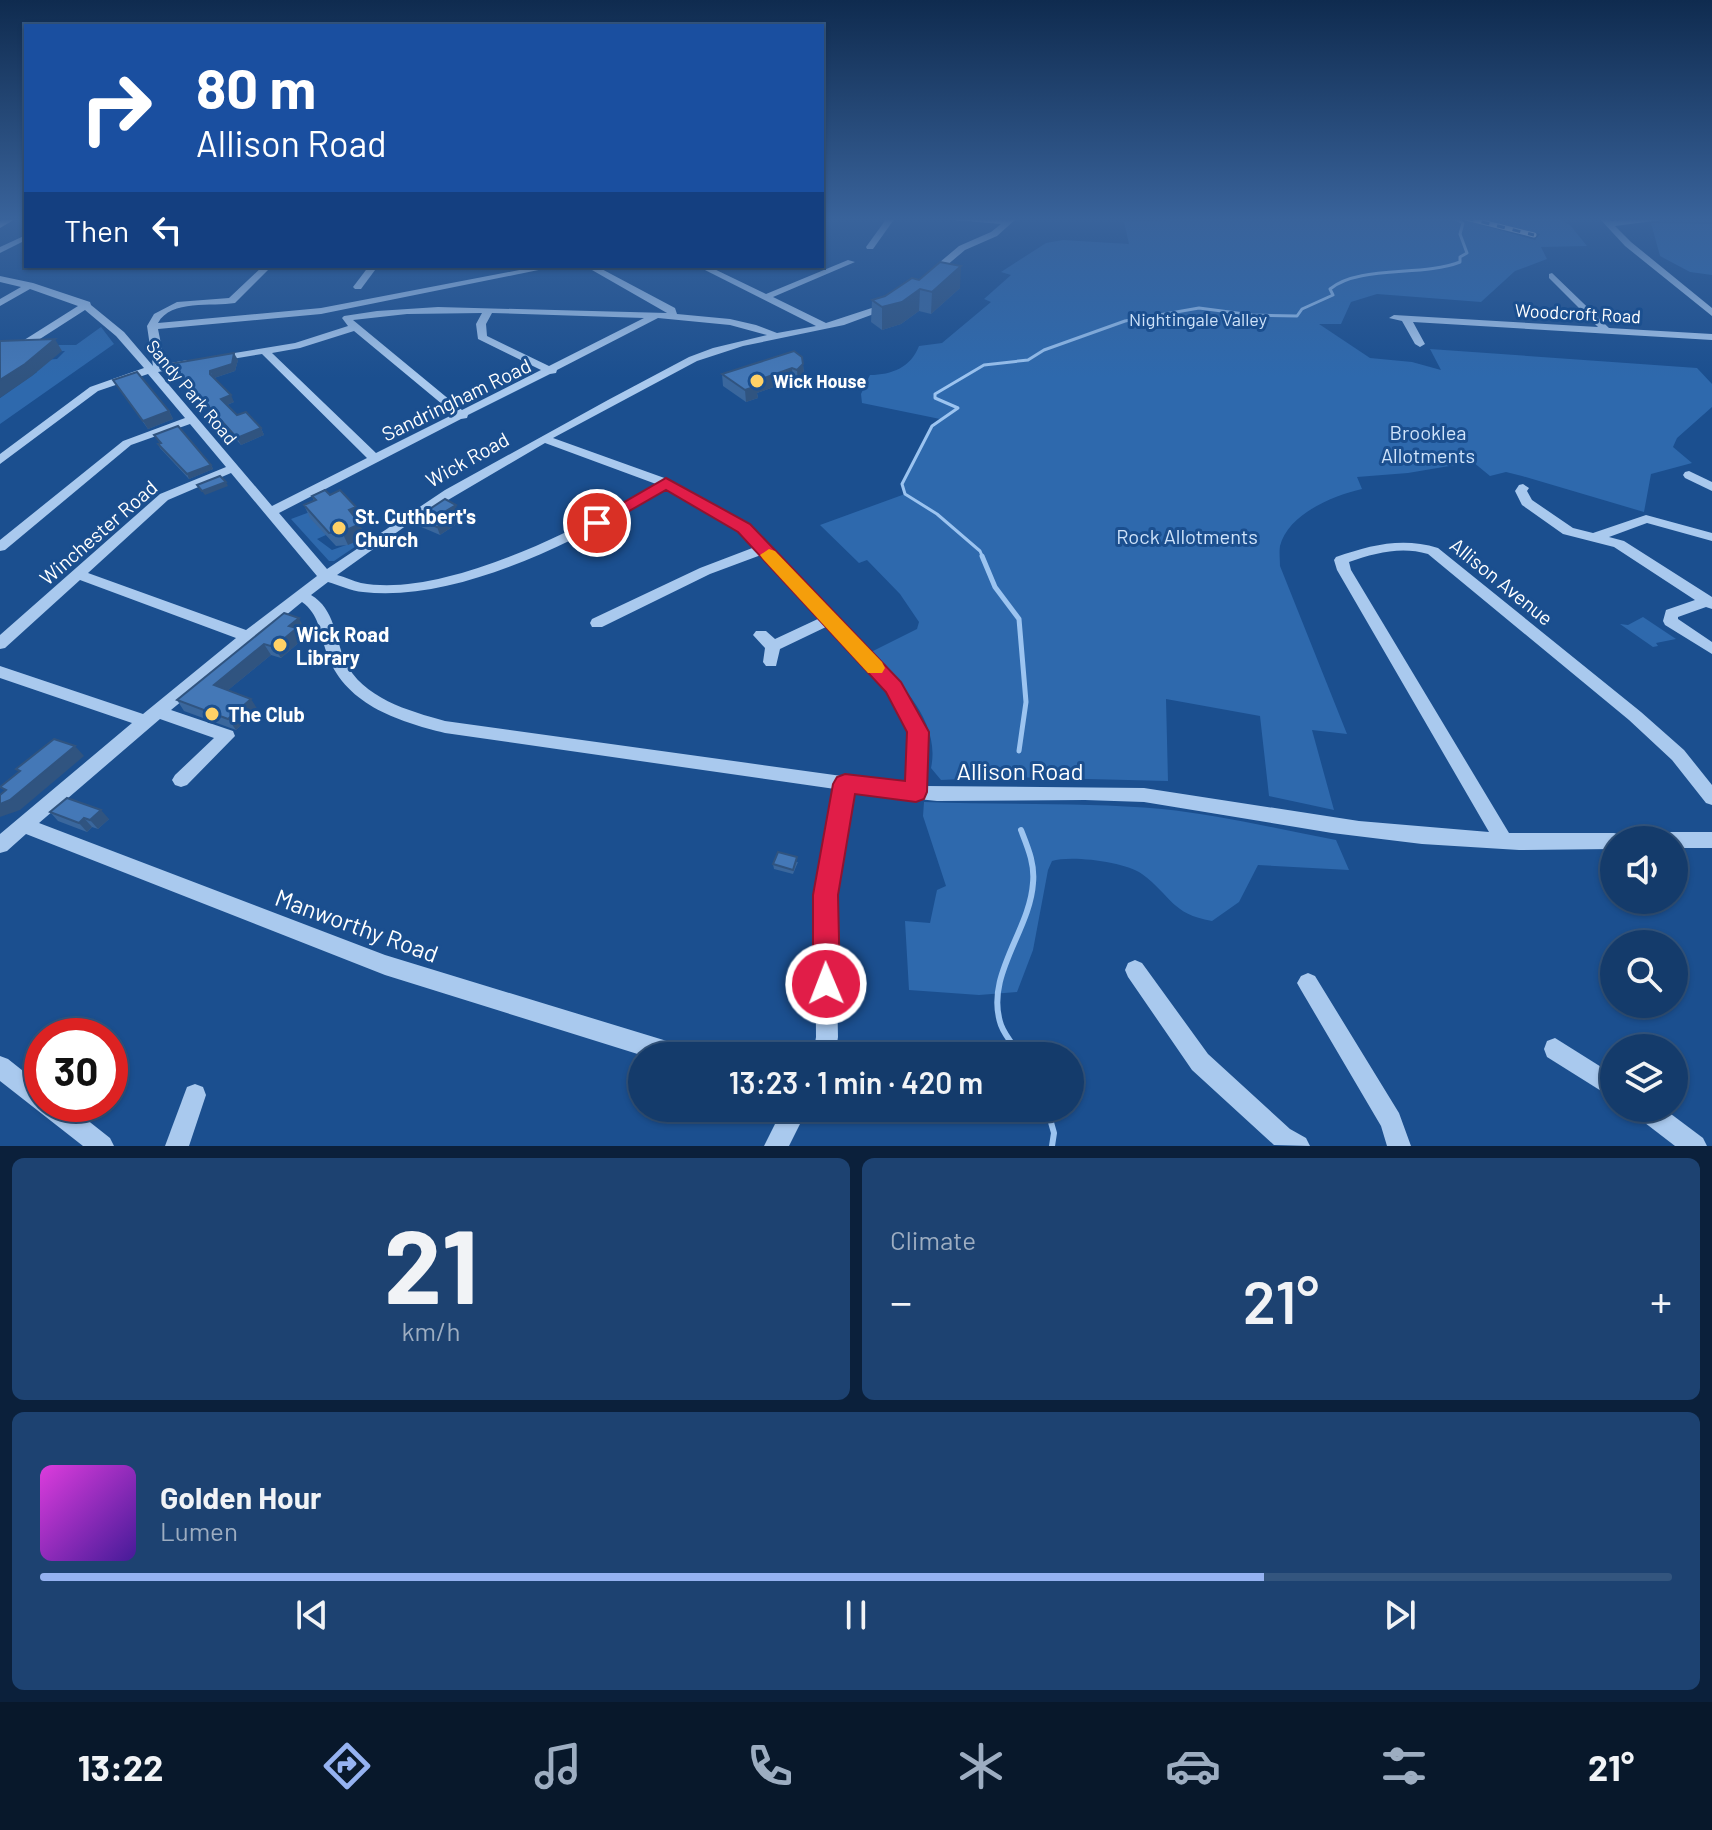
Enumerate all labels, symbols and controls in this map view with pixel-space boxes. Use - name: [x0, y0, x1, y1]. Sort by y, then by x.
- text: 80 m: [196, 53, 316, 120]
- icon: right: [64, 56, 168, 160]
- text: Allison Road: [196, 121, 387, 164]
- icon: left: [145, 208, 189, 252]
- text: Then: [64, 212, 129, 248]
- street label: Woodcroft Road: [1514, 299, 1642, 327]
- park label: Nightingale Valley: [1129, 308, 1267, 330]
- street label: Sandy Park Road: [142, 335, 242, 449]
- street label: Sandringham Road: [377, 352, 535, 446]
- place label: Wick House: [773, 370, 866, 392]
- marker: Wick House: [748, 372, 766, 390]
- park label: Brooklea Allotments: [1381, 420, 1475, 467]
- street label: Wick Road: [421, 426, 513, 492]
- street label: Winchester Road: [34, 475, 162, 589]
- pin: [563, 489, 631, 557]
- icon: arrive: [575, 501, 619, 545]
- place label: St. Cuthbert's Church: [355, 504, 476, 551]
- marker: St. Cuthbert's Church: [330, 519, 348, 537]
- park label: Rock Allotments: [1116, 524, 1258, 548]
- street label: Allison Avenue: [1446, 532, 1558, 630]
- place label: Wick Road Library: [296, 622, 389, 669]
- marker: Wick Road Library: [271, 636, 289, 654]
- place label: The Club: [228, 702, 305, 726]
- marker: The Club: [203, 705, 221, 723]
- street label: Allison Road: [956, 756, 1084, 785]
- map controls: [1600, 826, 1688, 1122]
- button: sound: [1600, 826, 1688, 914]
- street label: Manworthy Road: [271, 882, 443, 968]
- button: search: [1600, 930, 1688, 1018]
- position arrow: [784, 942, 868, 1026]
- speed limit sign: 30: [24, 1018, 128, 1122]
- button: layers: [1600, 1034, 1688, 1122]
- text: 13:23 · 1 min · 420 m: [729, 1064, 983, 1100]
- text: 21: [384, 1200, 478, 1325]
- text: Climate: [890, 1224, 976, 1255]
- text: 21°: [1243, 1264, 1319, 1336]
- text: −: [890, 1274, 912, 1327]
- text: +: [1650, 1274, 1672, 1327]
- text: km/h: [402, 1315, 460, 1346]
- text: Golden Hour: [160, 1479, 322, 1515]
- text: Lumen: [160, 1515, 238, 1546]
- icon: previous: [290, 1593, 334, 1637]
- icon: pause: [834, 1593, 878, 1637]
- icon: next: [1378, 1593, 1422, 1637]
- icon: directions: [319, 1738, 375, 1794]
- icon: music: [530, 1738, 586, 1794]
- icon: phone: [742, 1738, 798, 1794]
- icon: climate: [953, 1738, 1009, 1794]
- icon: car: [1165, 1738, 1221, 1794]
- icon: filters: [1376, 1738, 1432, 1794]
- text: 13:22: [78, 1745, 163, 1788]
- text: 21°: [1588, 1745, 1634, 1788]

